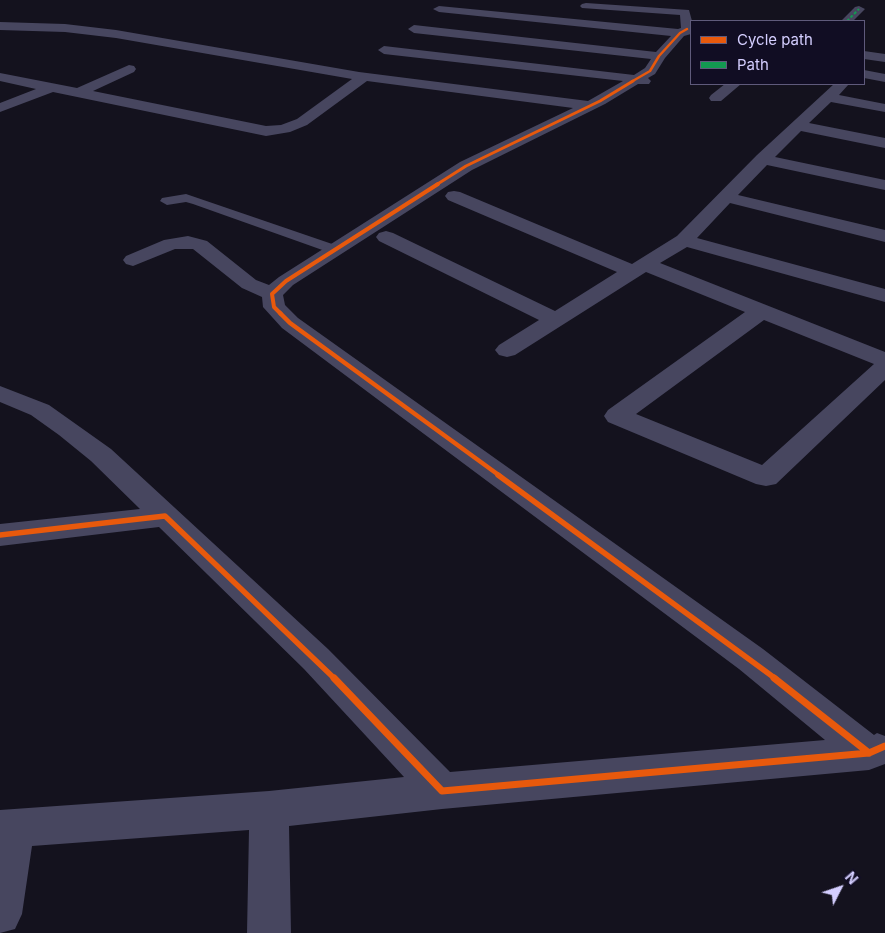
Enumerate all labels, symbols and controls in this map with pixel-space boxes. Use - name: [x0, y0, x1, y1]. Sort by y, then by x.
- legend: [690, 20, 865, 85]
- text: Cycle path: [737, 30, 813, 49]
- text: Path: [737, 55, 769, 74]
- north arrow: [815, 863, 865, 913]
- text: N: [842, 868, 862, 887]

